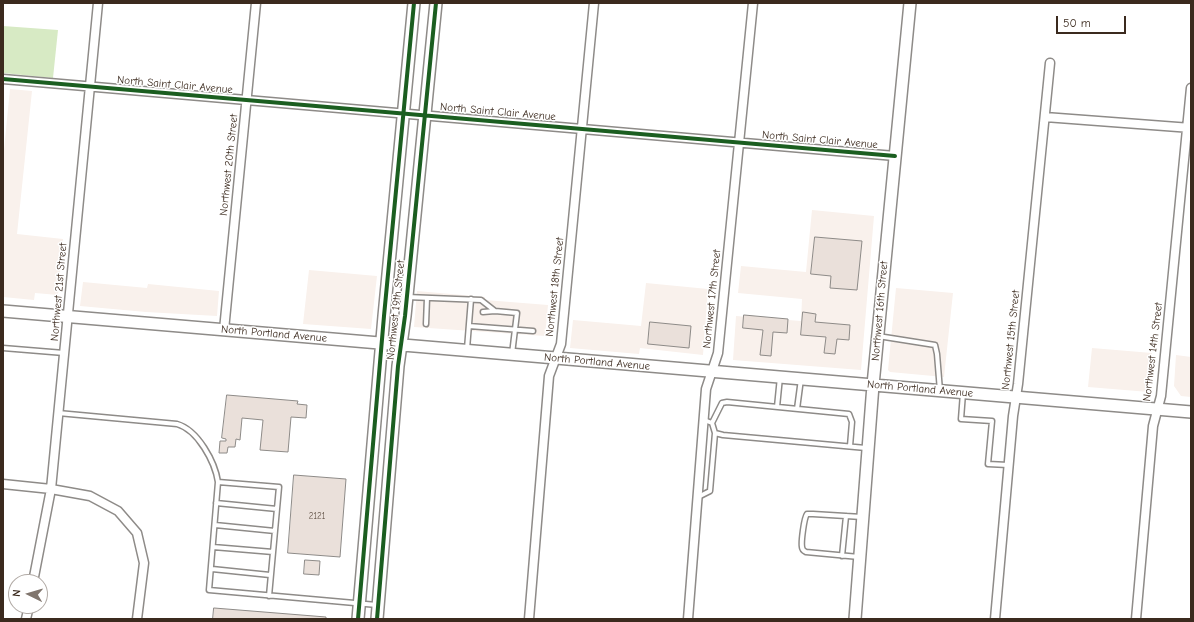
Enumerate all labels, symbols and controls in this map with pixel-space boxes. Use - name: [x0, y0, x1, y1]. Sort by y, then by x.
- scale bar: [1058, 8, 1128, 34]
- text: 50 m: [1063, 16, 1091, 30]
- street label: North Saint Clair Avenue: [117, 73, 233, 97]
- street label: North Saint Clair Avenue: [440, 100, 556, 124]
- street label: Northwest 20th Street: [217, 113, 241, 217]
- street label: North Saint Clair Avenue: [762, 128, 878, 152]
- street label: Northwest 18th Street: [543, 237, 567, 337]
- street label: Northwest 21st Street: [48, 242, 70, 342]
- street label: Northwest 17th Street: [700, 249, 724, 349]
- street label: Northwest 19th Street: [384, 259, 408, 361]
- street label: Northwest 16th Street: [869, 260, 891, 362]
- street label: Northwest 15th Street: [999, 289, 1023, 391]
- street label: Northwest 14th Street: [1140, 302, 1166, 402]
- street label: North Portland Avenue: [220, 323, 328, 345]
- street label: North Portland Avenue: [543, 351, 651, 373]
- street label: North Portland Avenue: [866, 378, 974, 400]
- house number: 2121: [309, 511, 325, 521]
- north arrow: [8, 574, 48, 614]
- text: N: [10, 589, 23, 597]

